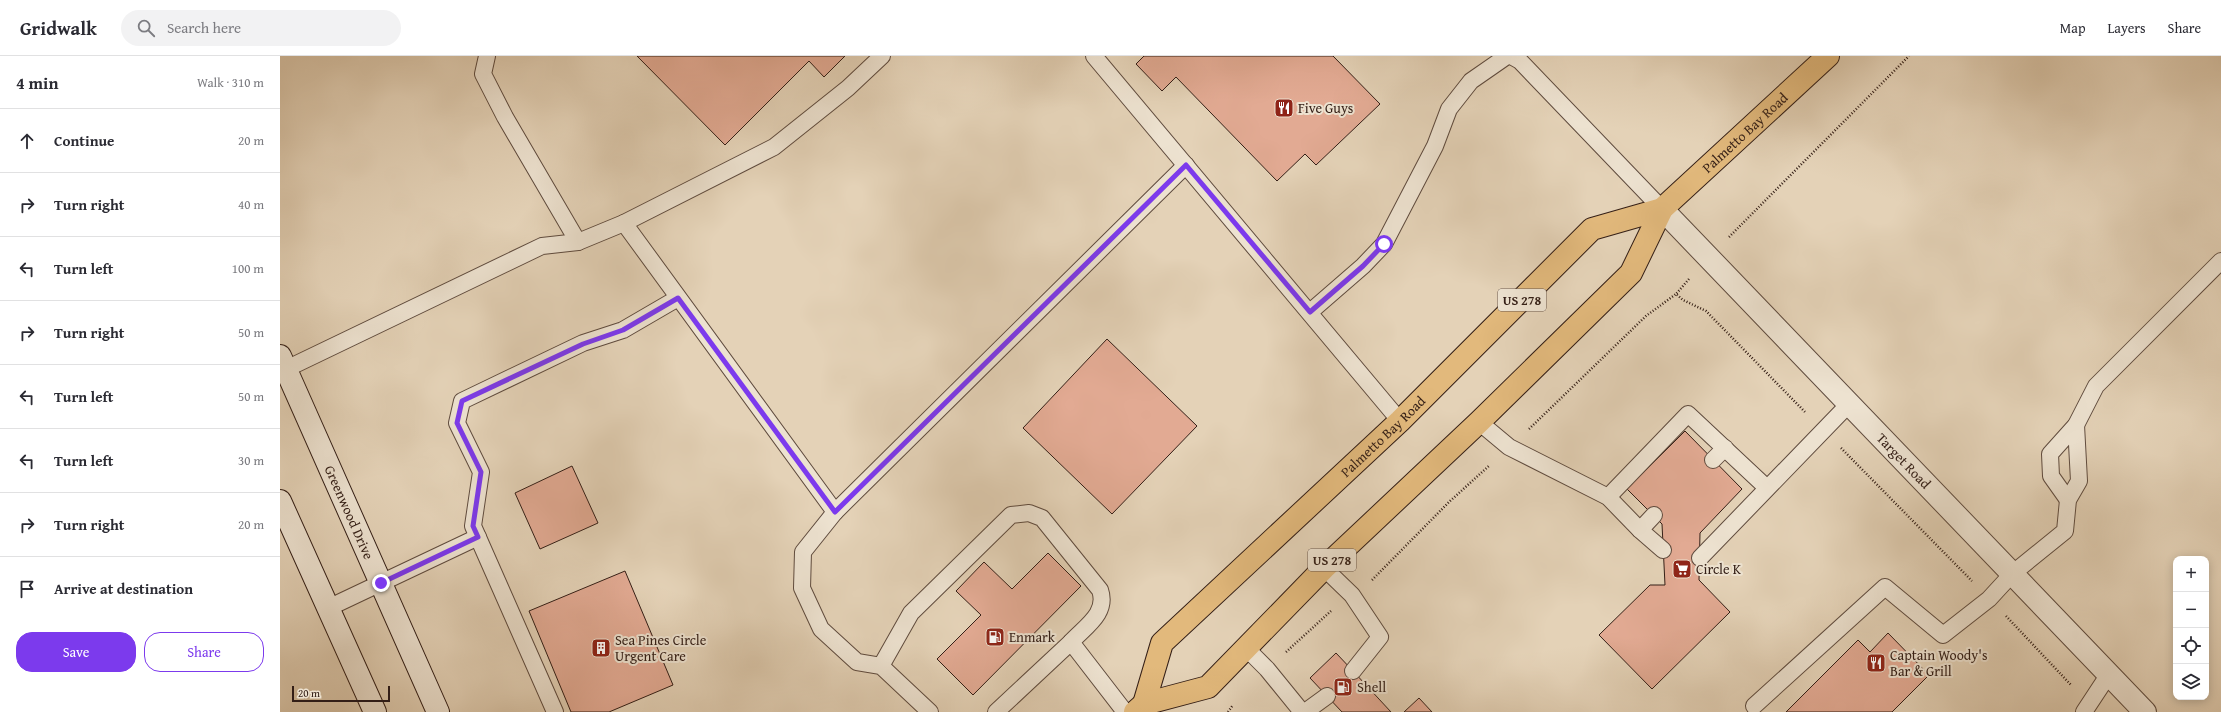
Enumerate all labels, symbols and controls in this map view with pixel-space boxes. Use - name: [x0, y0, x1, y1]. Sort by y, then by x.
- search box: [121, 10, 401, 46]
- text: Gridwalk: [20, 14, 97, 42]
- icon: search: [135, 17, 157, 39]
- text: Search here: [167, 17, 241, 38]
- text: Map: [2060, 18, 2086, 38]
- text: Layers: [2108, 18, 2146, 38]
- text: Share: [2168, 18, 2201, 38]
- text: 4 min: [16, 70, 58, 95]
- text: Walk · 310 m: [197, 73, 264, 92]
- street label: Palmetto Bay Road: [1698, 88, 1793, 177]
- restaurant icon: Five Guys: [1273, 97, 1295, 119]
- place label: Five Guys: [1298, 98, 1353, 118]
- icon: ahead: [16, 130, 38, 152]
- text: Continue: [54, 130, 115, 151]
- text: 20 m: [238, 131, 264, 150]
- icon: right: [16, 194, 38, 216]
- text: Turn right: [54, 194, 125, 215]
- text: 40 m: [238, 195, 264, 214]
- route start: [1375, 235, 1393, 253]
- icon: left: [16, 258, 38, 280]
- text: Turn left: [54, 258, 113, 279]
- text: 100 m: [232, 259, 264, 278]
- road number: US 278: [1498, 289, 1546, 311]
- icon: right: [16, 322, 38, 344]
- text: Turn right: [54, 322, 125, 343]
- text: 50 m: [238, 323, 264, 342]
- icon: left: [16, 386, 38, 408]
- text: Turn left: [54, 386, 113, 407]
- text: 50 m: [238, 387, 264, 406]
- street label: Palmetto Bay Road: [1336, 391, 1430, 482]
- street label: Target Road: [1872, 428, 1936, 494]
- icon: left: [16, 450, 38, 472]
- text: Turn left: [54, 450, 113, 471]
- text: 30 m: [238, 451, 264, 470]
- street label: Greenwood Drive: [320, 462, 379, 563]
- icon: right: [16, 514, 38, 536]
- text: Turn right: [54, 514, 125, 535]
- text: 20 m: [238, 515, 264, 534]
- road number: US 278: [1308, 549, 1356, 571]
- map controls: [2173, 556, 2209, 700]
- button: +: [2173, 556, 2209, 592]
- supermarket icon: Circle K: [1671, 558, 1693, 580]
- place label: Circle K: [1696, 559, 1742, 579]
- route end: [372, 574, 390, 592]
- icon: arrive: [16, 578, 38, 600]
- text: Arrive at destination: [54, 578, 193, 599]
- button: −: [2173, 592, 2209, 628]
- fuel station icon: Enmark: [984, 626, 1006, 648]
- place label: Enmark: [1009, 627, 1056, 647]
- button: locate: [2173, 628, 2209, 664]
- place label: Sea Pines Circle Urgent Care: [615, 630, 707, 666]
- button: Save: [16, 632, 136, 672]
- button: Share: [144, 632, 264, 672]
- building icon: Sea Pines Circle Urgent Care: [590, 637, 612, 659]
- place label: Captain Woody's Bar & Grill: [1890, 645, 1987, 681]
- restaurant icon: Captain Woody's Bar & Grill: [1865, 652, 1887, 674]
- button: layers: [2173, 664, 2209, 700]
- fuel station icon: Shell: [1332, 676, 1354, 698]
- place label: Shell: [1357, 677, 1386, 697]
- scale bar: [292, 684, 390, 703]
- text: 20 m: [298, 685, 320, 701]

